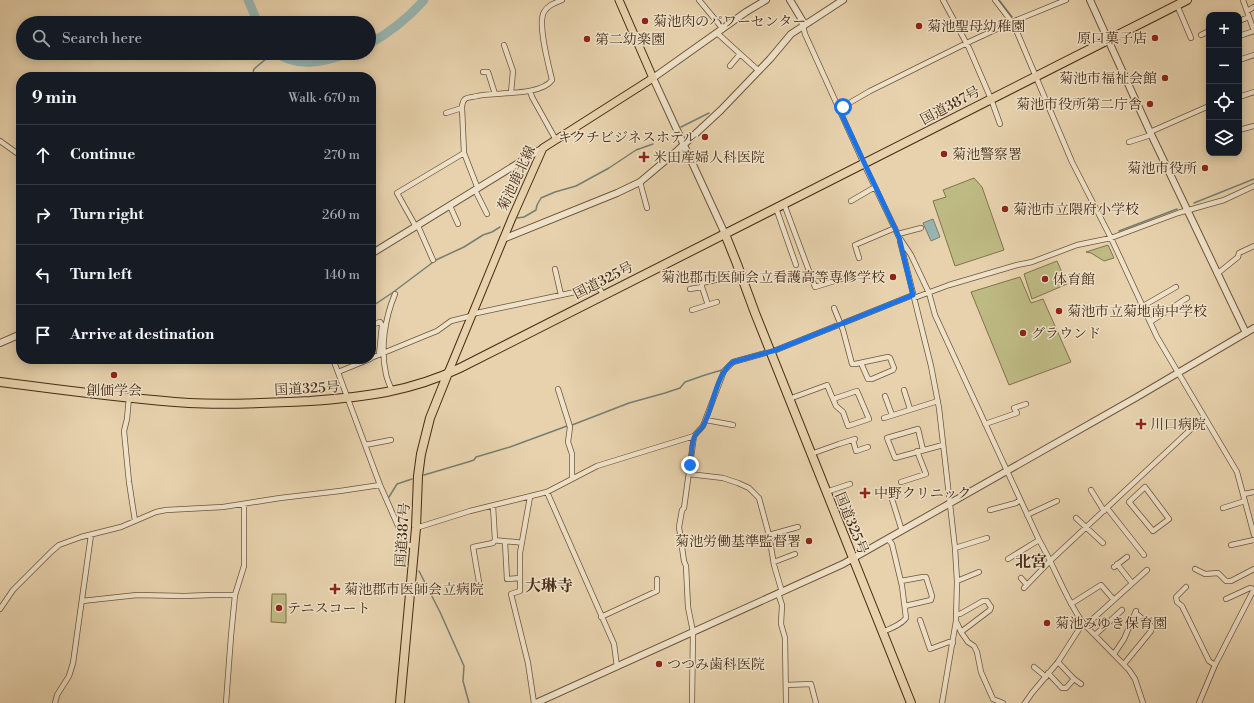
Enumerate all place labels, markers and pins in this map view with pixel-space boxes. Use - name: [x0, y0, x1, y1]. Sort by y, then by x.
- place label: 菊池肉のパワーセンター: [653, 13, 806, 31]
- marker: 菊池肉のパワーセンター: [640, 16, 650, 26]
- place label: 菊池聖母幼稚園: [927, 18, 1025, 36]
- marker: 菊池聖母幼稚園: [914, 21, 924, 31]
- place label: 原口菓子店: [1077, 30, 1147, 48]
- place label: 第二幼楽園: [595, 31, 665, 49]
- marker: 原口菓子店: [1150, 33, 1160, 43]
- marker: 第二幼楽園: [582, 34, 592, 44]
- place label: 菊池市福祉会館: [1059, 70, 1157, 88]
- marker: 菊池市福祉会館: [1160, 73, 1170, 83]
- place label: 菊池市役所第二庁舎: [1016, 96, 1142, 114]
- marker: 菊池市役所第二庁舎: [1145, 99, 1155, 109]
- place label: キクチビジネスホテル: [558, 129, 697, 147]
- marker: キクチビジネスホテル: [700, 132, 710, 142]
- place label: 菊池警察署: [952, 146, 1022, 164]
- place label: 米田産婦人科医院: [653, 149, 765, 167]
- marker: 菊池警察署: [939, 149, 949, 159]
- marker: 米田産婦人科医院: [638, 151, 650, 163]
- place label: 菊池市役所: [1127, 160, 1197, 178]
- marker: 菊池市役所: [1200, 163, 1210, 173]
- place label: 菊池市立隈府小学校: [1013, 201, 1139, 219]
- marker: 菊池市立隈府小学校: [1000, 204, 1010, 214]
- place label: 菊池郡市医師会立看護高等専修学校: [661, 269, 885, 287]
- place label: 体育館: [1053, 271, 1095, 289]
- marker: 菊池郡市医師会立看護高等専修学校: [888, 272, 898, 282]
- marker: 体育館: [1040, 274, 1050, 284]
- place label: 菊池市立菊地南中学校: [1067, 303, 1207, 321]
- marker: 菊池市立菊地南中学校: [1054, 306, 1064, 316]
- place label: グラウンド: [1031, 325, 1101, 343]
- marker: グラウンド: [1018, 328, 1028, 338]
- marker: 創価学会: [109, 370, 119, 380]
- place label: 創価学会: [86, 382, 142, 400]
- place label: 川口病院: [1150, 416, 1206, 434]
- marker: 川口病院: [1135, 418, 1147, 430]
- place label: 中野クリニック: [874, 485, 971, 503]
- marker: 中野クリニック: [859, 487, 871, 499]
- place label: 菊池労働基準監督署: [675, 533, 801, 551]
- marker: 菊池労働基準監督署: [804, 536, 814, 546]
- place label: 菊池郡市医師会立病院: [344, 581, 484, 599]
- marker: 菊池郡市医師会立病院: [329, 583, 341, 595]
- place label: テニスコート: [287, 600, 370, 618]
- marker: テニスコート: [274, 603, 284, 613]
- place label: 菊池みゆき保育園: [1055, 615, 1167, 633]
- marker: 菊池みゆき保育園: [1042, 618, 1052, 628]
- place label: つつみ歯科医院: [667, 656, 765, 674]
- marker: つつみ歯科医院: [654, 659, 664, 669]

